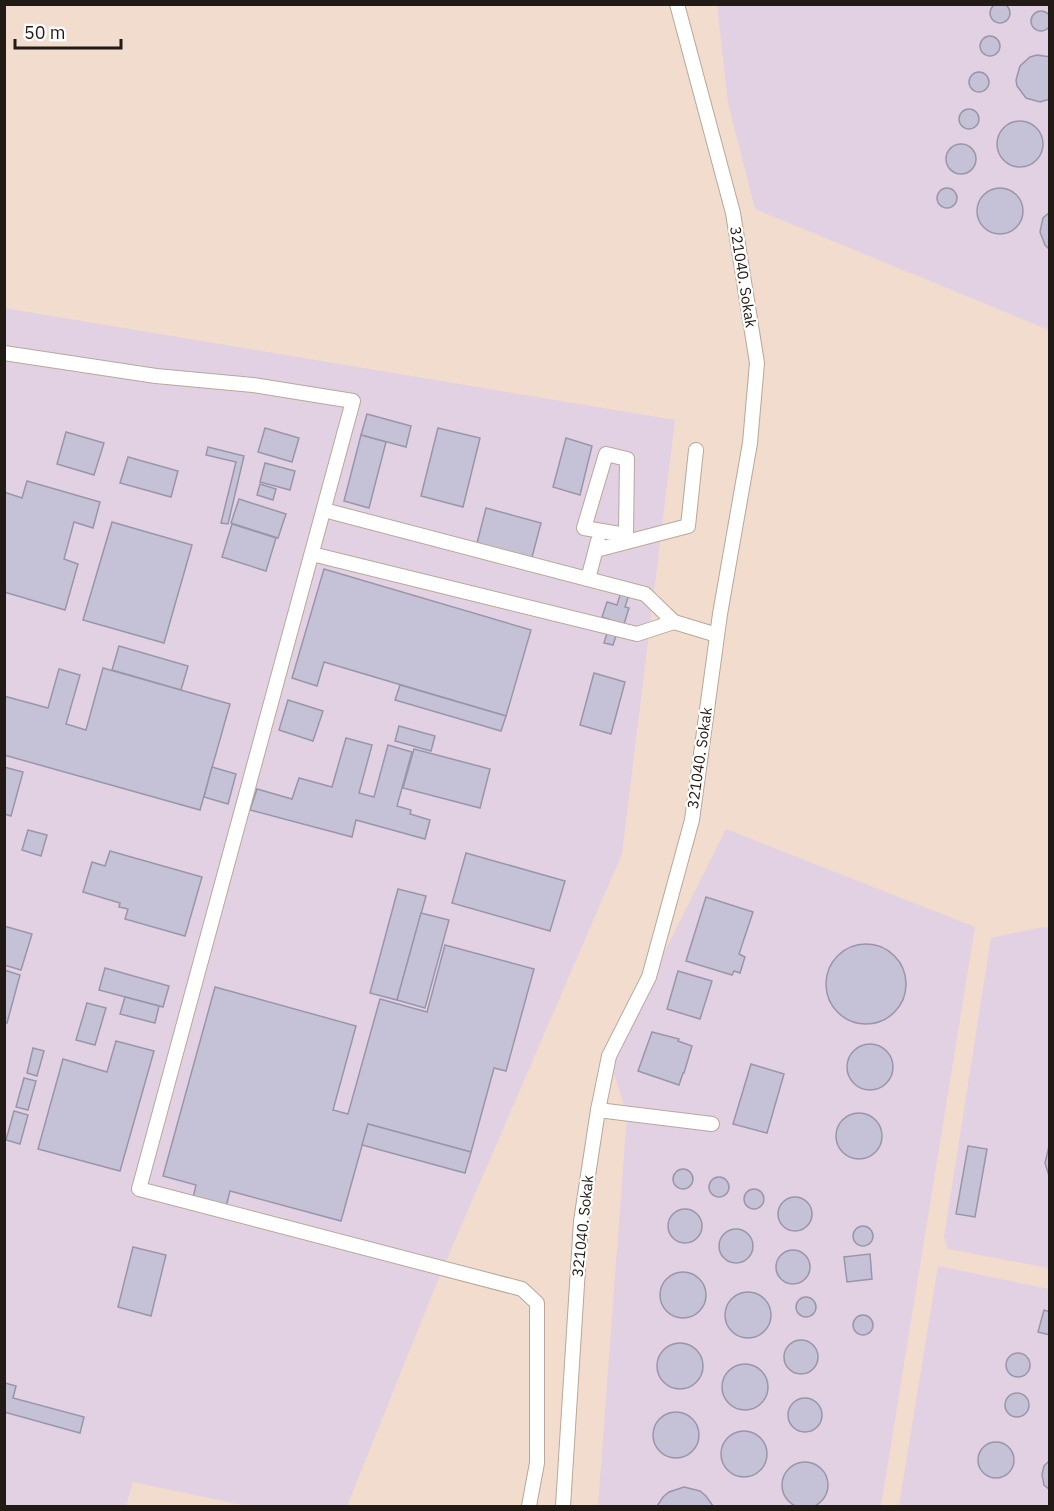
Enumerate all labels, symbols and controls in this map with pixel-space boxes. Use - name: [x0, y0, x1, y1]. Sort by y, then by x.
- scale bar: [15, 12, 122, 50]
- text: 50 m: [24, 21, 66, 44]
- street label: 321040. Sokak: [726, 225, 761, 329]
- street label: 321040. Sokak: [683, 706, 716, 810]
- street label: 321040. Sokak: [568, 1174, 597, 1278]

